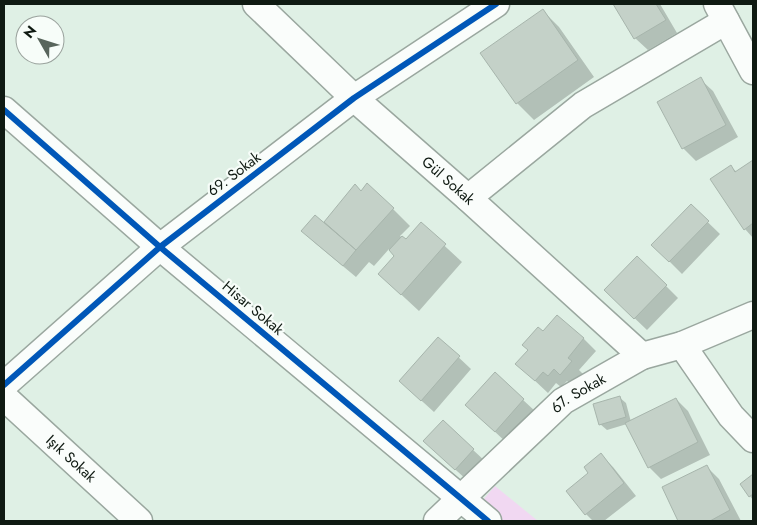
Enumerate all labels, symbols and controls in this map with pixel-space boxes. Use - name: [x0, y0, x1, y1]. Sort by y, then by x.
- north arrow: [15, 15, 65, 65]
- text: N: [19, 21, 41, 42]
- street label: 69. Sokak: [203, 146, 266, 201]
- street label: Gül Sokak: [417, 151, 480, 210]
- street label: Hisar Sokak: [217, 276, 289, 341]
- street label: 67. Sokak: [546, 368, 610, 418]
- street label: Işık Sokak: [41, 430, 101, 488]

